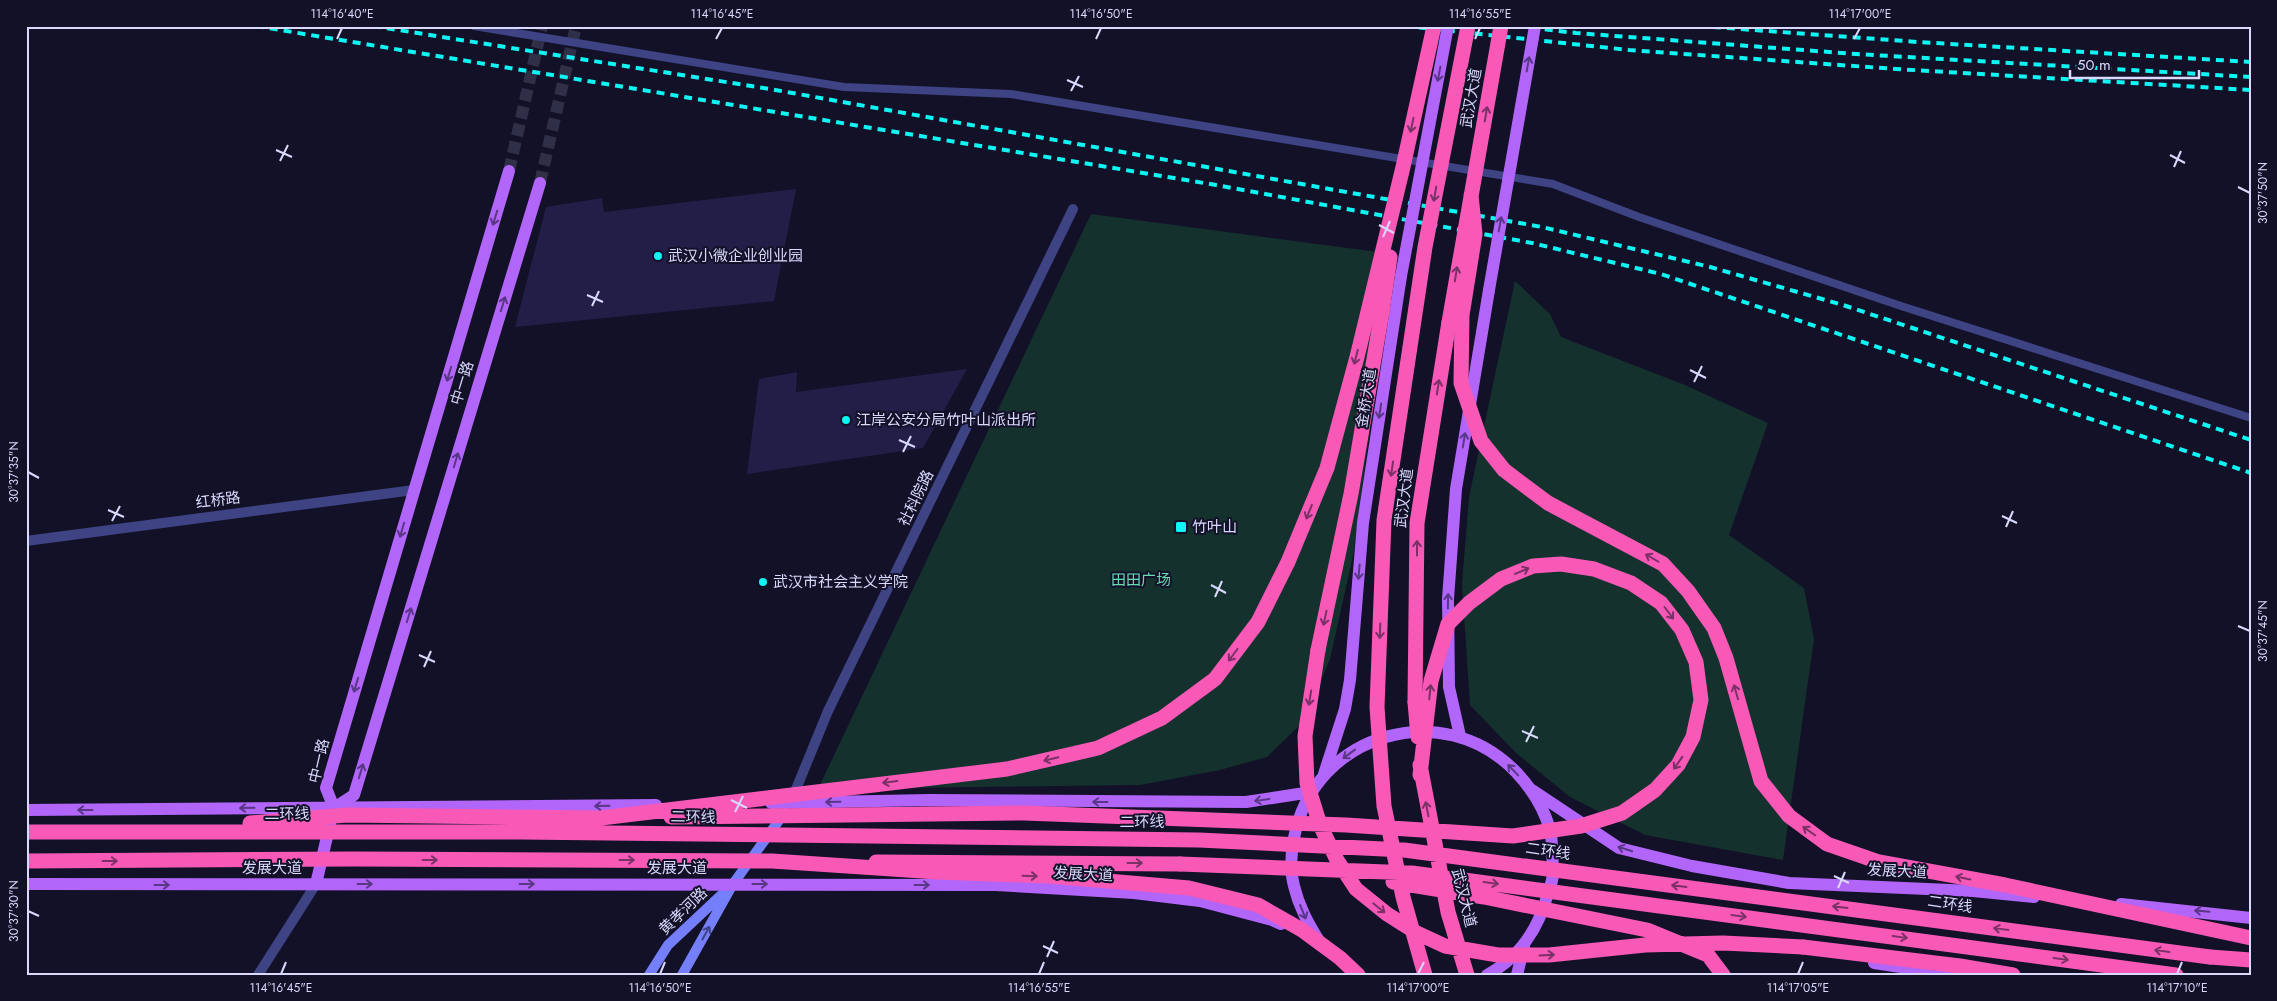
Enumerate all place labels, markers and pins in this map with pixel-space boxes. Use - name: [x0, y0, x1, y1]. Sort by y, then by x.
- place label: 武汉小微企业创业园: [668, 245, 803, 267]
- marker: 武汉小微企业创业园: [652, 250, 664, 262]
- place label: 江岸公安分局竹叶山派出所: [856, 409, 1036, 431]
- marker: 江岸公安分局竹叶山派出所: [840, 414, 852, 426]
- place label: 竹叶山: [1192, 516, 1237, 538]
- marker: 竹叶山: [1174, 520, 1188, 534]
- place label: 武汉市社会主义学院: [773, 571, 908, 593]
- marker: 武汉市社会主义学院: [757, 576, 769, 588]

